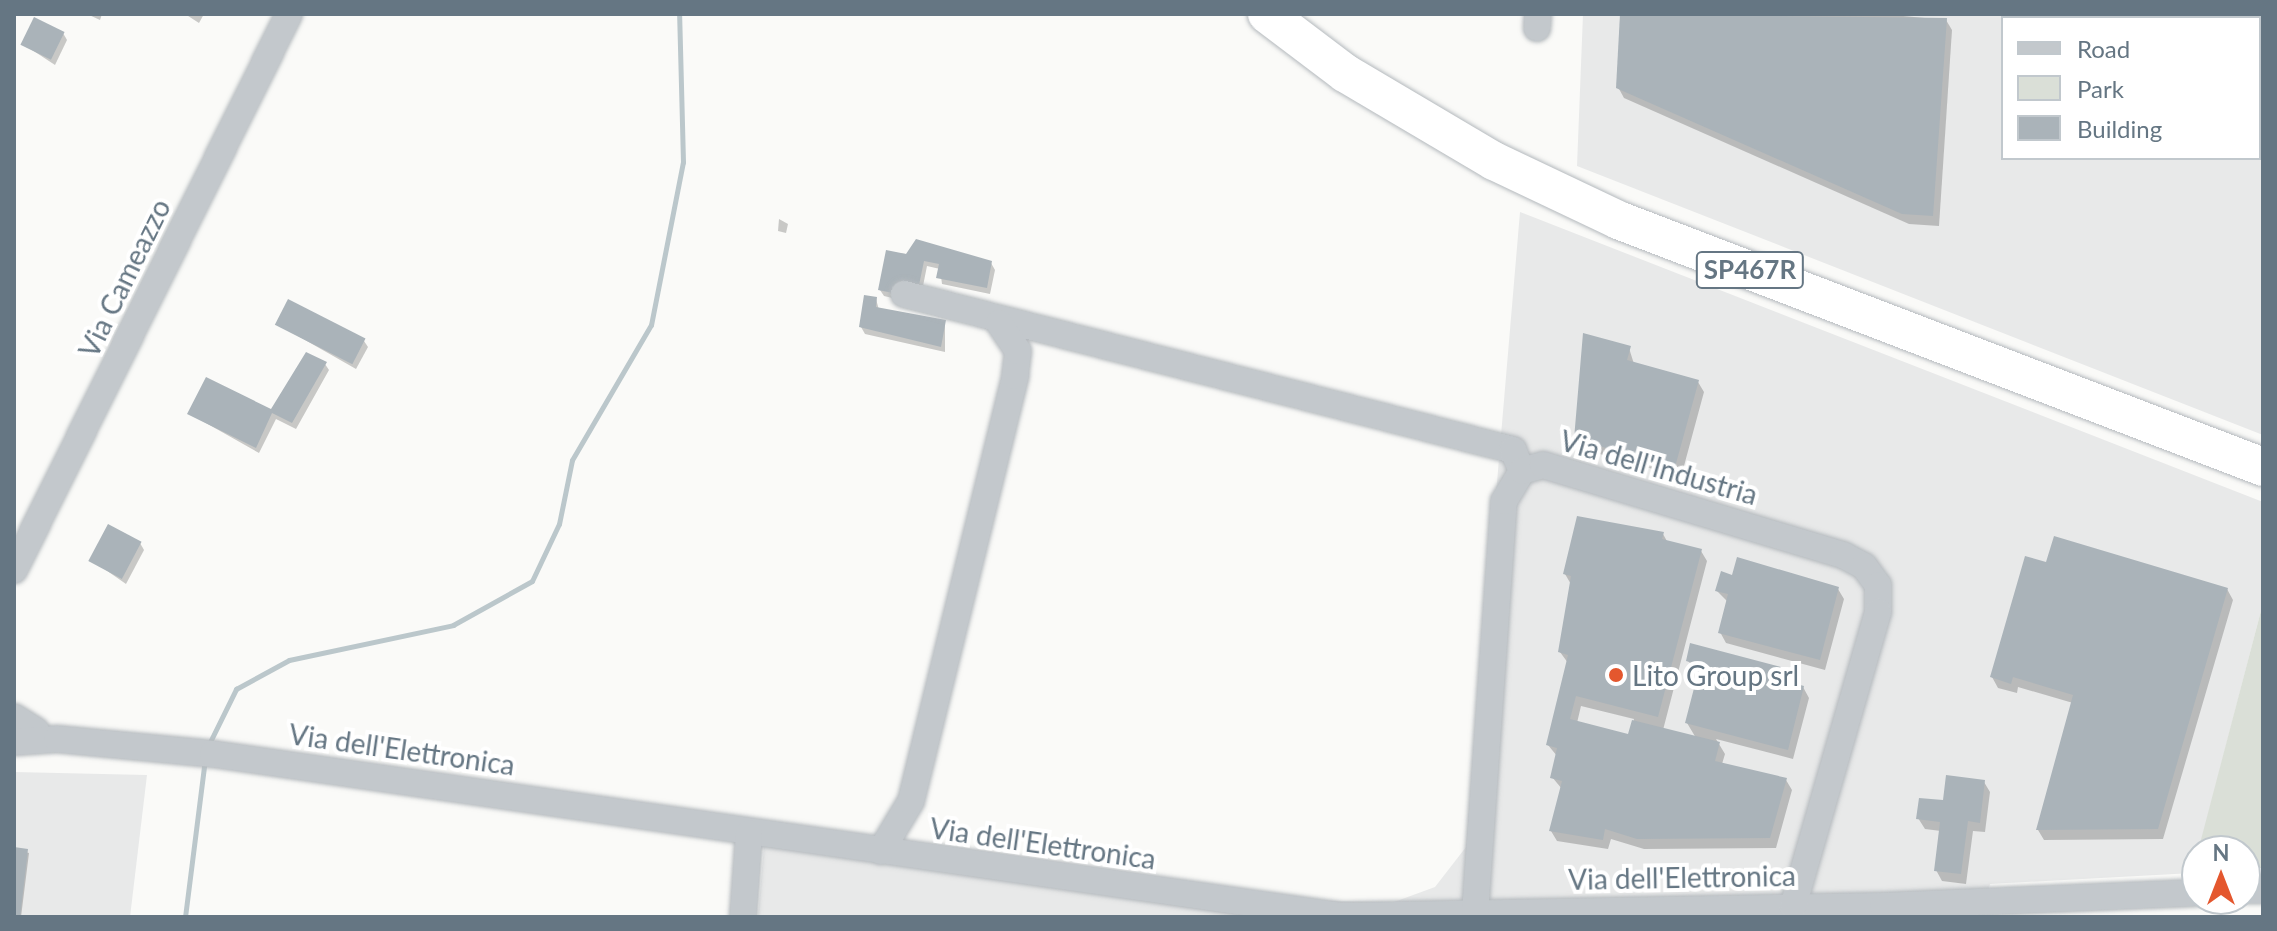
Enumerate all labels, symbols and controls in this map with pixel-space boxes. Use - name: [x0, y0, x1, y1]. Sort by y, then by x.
- legend: [2001, 16, 2261, 160]
- text: Road: [2077, 34, 2130, 63]
- text: Park: [2077, 74, 2124, 103]
- text: Building: [2077, 114, 2162, 143]
- street label: Via Cameazzo: [71, 193, 177, 363]
- road number: SP467R: [1694, 248, 1806, 292]
- street label: Via dell'Industria: [1556, 423, 1762, 511]
- place label: Lito Group srl: [1632, 658, 1799, 692]
- marker: Lito Group srl: [1607, 666, 1625, 684]
- street label: Via dell'Elettronica: [287, 717, 517, 781]
- street label: Via dell'Elettronica: [928, 811, 1158, 875]
- north arrow: [2181, 835, 2261, 915]
- text: N: [2213, 839, 2229, 866]
- street label: Via dell'Elettronica: [1568, 858, 1796, 896]

